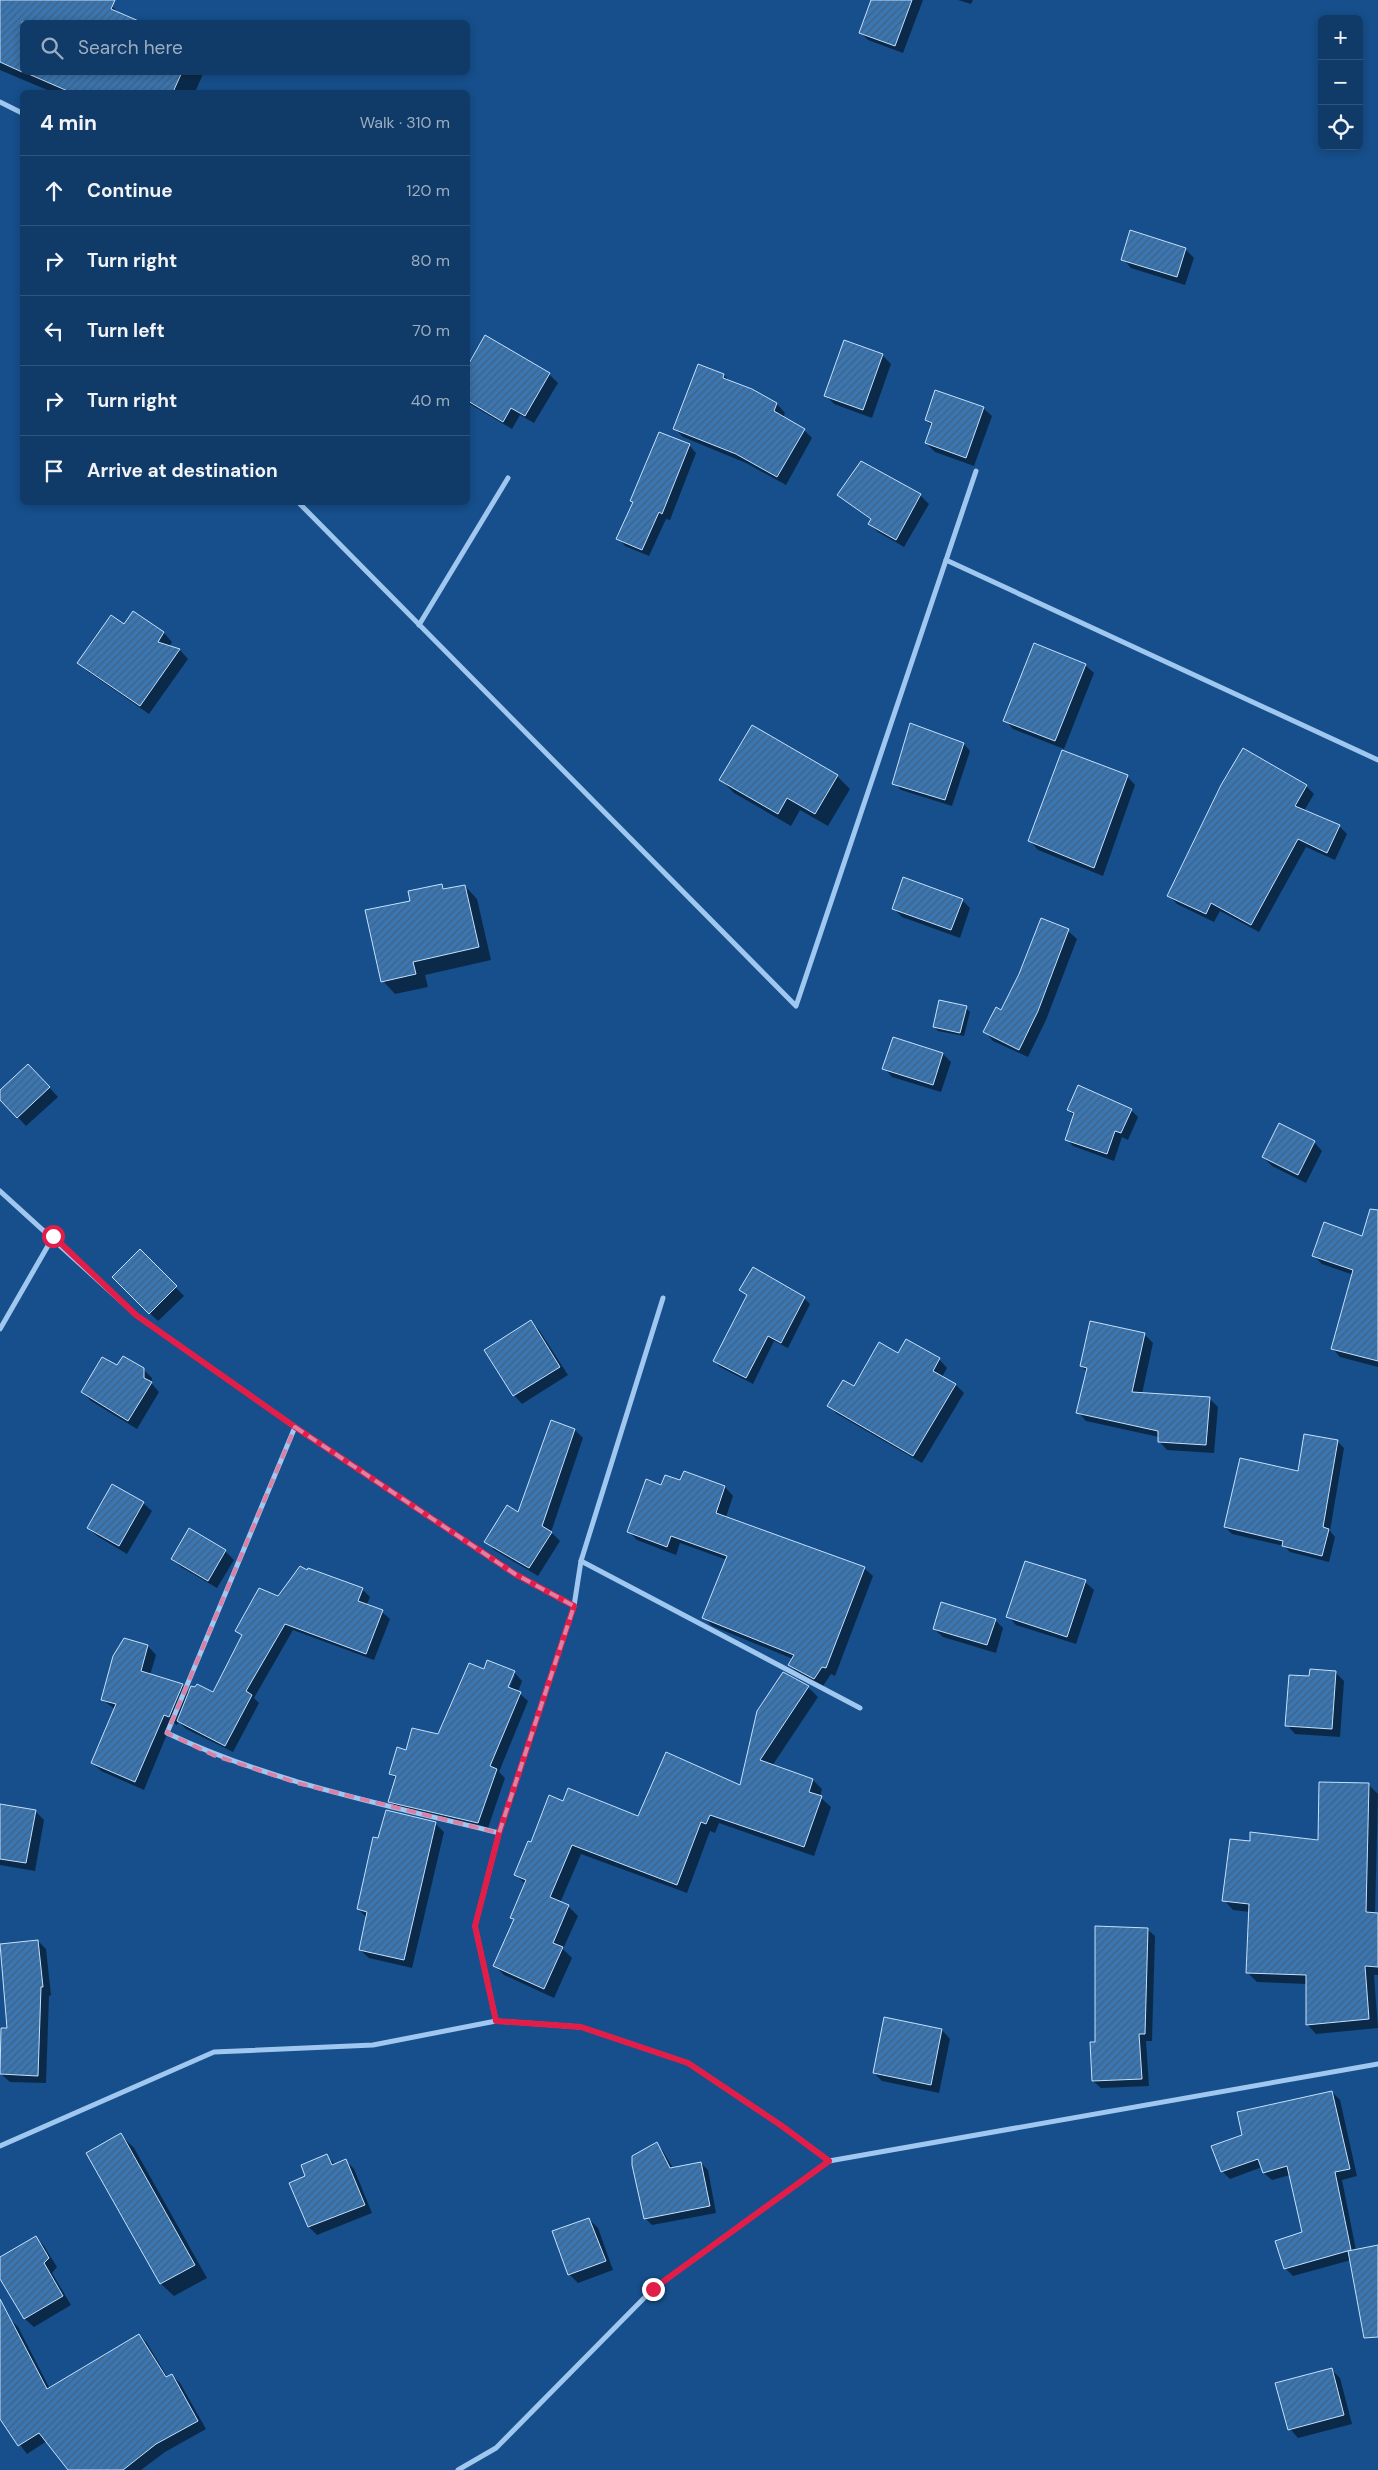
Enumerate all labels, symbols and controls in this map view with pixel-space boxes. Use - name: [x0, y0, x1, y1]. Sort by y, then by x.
- map controls: [1318, 15, 1363, 150]
- button: +: [1318, 15, 1363, 60]
- search box: [20, 20, 470, 75]
- icon: search: [38, 34, 66, 62]
- text: Search here: [78, 35, 183, 60]
- button: −: [1318, 60, 1363, 105]
- button: locate: [1318, 105, 1363, 150]
- text: 4 min: [40, 109, 97, 137]
- text: Walk · 310 m: [360, 112, 450, 133]
- icon: ahead: [40, 177, 68, 205]
- text: Continue: [87, 178, 173, 203]
- text: 120 m: [406, 180, 450, 201]
- icon: right: [40, 247, 68, 275]
- text: Turn right: [87, 248, 177, 273]
- text: 80 m: [411, 250, 450, 271]
- icon: left: [40, 317, 68, 345]
- text: Turn left: [87, 318, 165, 343]
- text: 70 m: [412, 320, 450, 341]
- icon: right: [40, 387, 68, 415]
- text: Turn right: [87, 388, 177, 413]
- text: 40 m: [411, 390, 450, 411]
- icon: arrive: [40, 457, 68, 485]
- text: Arrive at destination: [87, 458, 278, 483]
- route start: [42, 1225, 65, 1248]
- route end: [642, 2278, 665, 2301]

